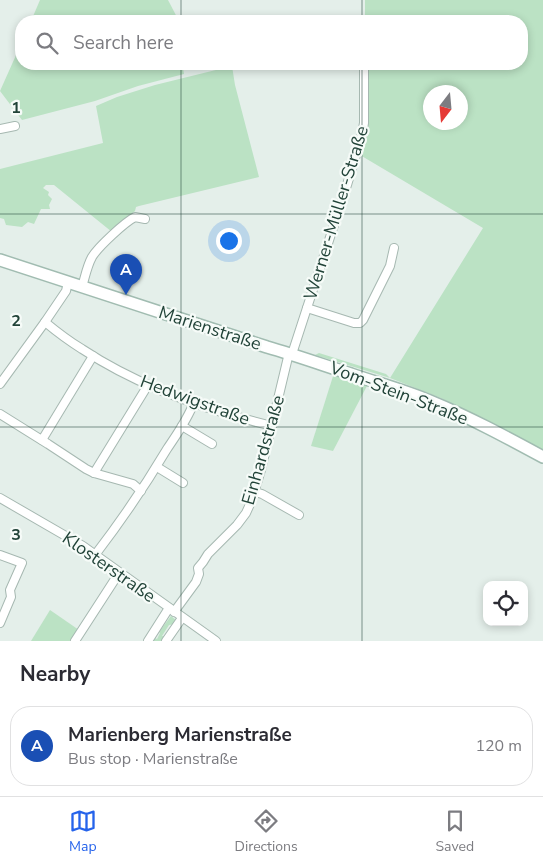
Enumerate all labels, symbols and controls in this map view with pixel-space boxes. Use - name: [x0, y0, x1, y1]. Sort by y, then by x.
- search box: [15, 15, 528, 70]
- icon: search: [33, 29, 61, 57]
- text: Search here: [73, 30, 174, 56]
- north arrow: [423, 85, 468, 130]
- text: 1: [11, 97, 21, 119]
- street label: Werner-Müller-Straße: [298, 123, 374, 303]
- your location: [216, 228, 242, 254]
- pin: A: [110, 254, 142, 295]
- street label: Marienstraße: [156, 300, 264, 356]
- text: 2: [11, 310, 21, 332]
- street label: Vom-Stein-Straße: [325, 355, 472, 430]
- street label: Hedwigstraße: [137, 369, 253, 431]
- street label: Einhardstraße: [236, 392, 290, 508]
- text: 3: [11, 524, 21, 546]
- street label: Klosterstraße: [58, 526, 160, 608]
- map controls: [483, 581, 528, 626]
- button: locate: [483, 581, 528, 626]
- text: Nearby: [20, 660, 90, 688]
- text: Marienberg Marienstraße: [68, 722, 292, 748]
- text: A: [31, 735, 43, 757]
- text: 120 m: [475, 735, 522, 757]
- text: Bus stop · Marienstraße: [68, 748, 238, 770]
- tab: Map: [69, 807, 97, 856]
- tab: Directions: [235, 807, 298, 856]
- tab: Saved: [435, 807, 474, 856]

